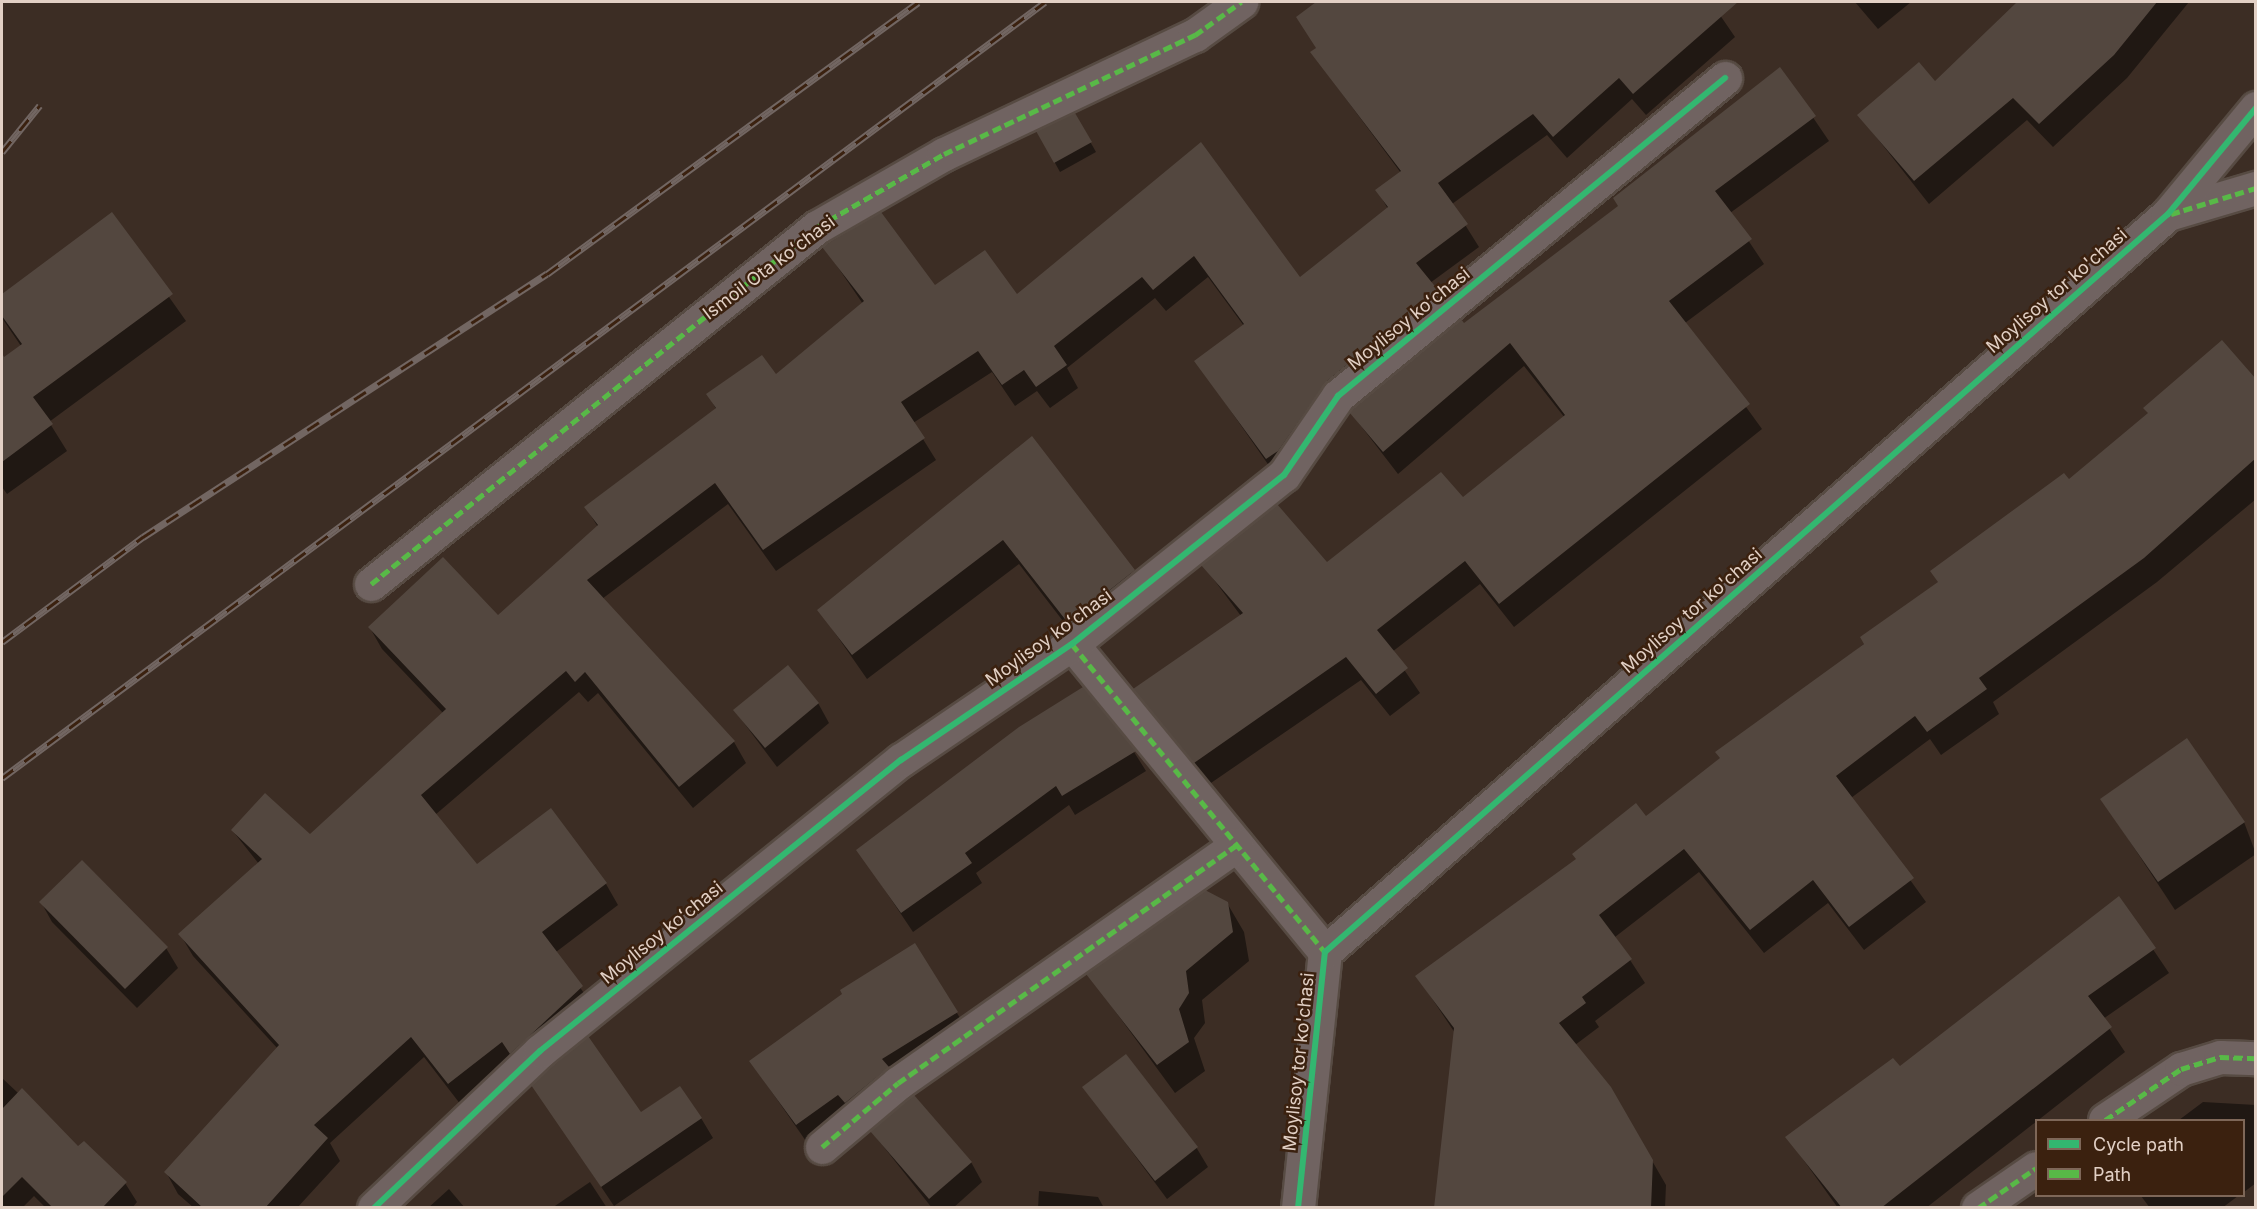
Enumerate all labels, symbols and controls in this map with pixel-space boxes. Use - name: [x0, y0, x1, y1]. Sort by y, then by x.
- street label: Ismoil Ota koʻchasi: [699, 211, 839, 325]
- street label: Moylisoy tor ko'chasi: [1982, 224, 2132, 358]
- street label: Moylisoy koʻchasi: [1344, 263, 1474, 375]
- street label: Moylisoy tor ko'chasi: [1617, 544, 1767, 678]
- street label: Moylisoy koʻchasi: [982, 585, 1116, 691]
- street label: Moylisoy koʻchasi: [597, 877, 727, 989]
- street label: Moylisoy tor ko'chasi: [1279, 972, 1319, 1152]
- legend: [2035, 1119, 2245, 1197]
- text: Cycle path: [2093, 1134, 2184, 1155]
- text: Path: [2093, 1164, 2131, 1185]

